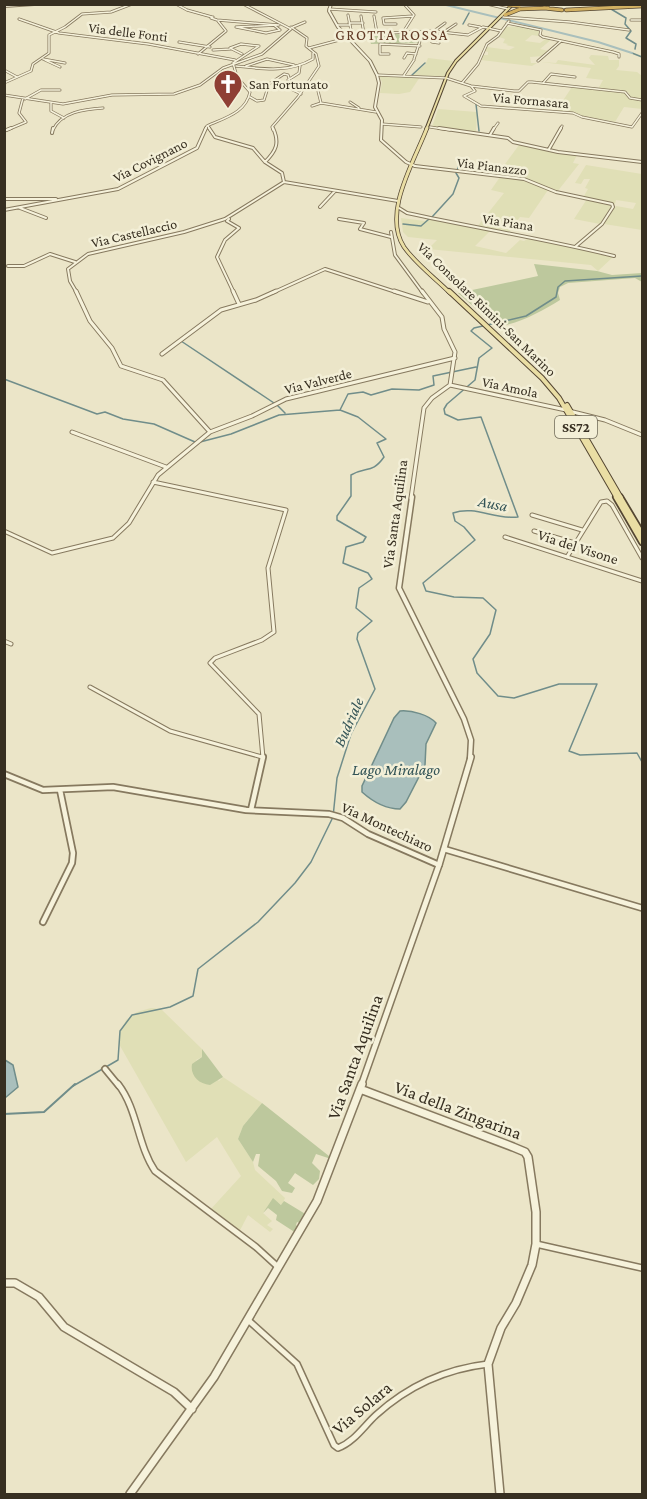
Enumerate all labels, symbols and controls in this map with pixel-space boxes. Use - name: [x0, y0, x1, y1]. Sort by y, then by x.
- street label: Via delle Fonti: [88, 19, 169, 45]
- district label: GROTTA ROSSA: [335, 27, 449, 43]
- church icon: San Fortunato: [212, 68, 244, 110]
- place label: San Fortunato: [249, 76, 328, 92]
- street label: Via Fornasara: [492, 89, 570, 111]
- street label: Via Covignano: [110, 134, 190, 186]
- street label: Via Pianazzo: [456, 154, 528, 178]
- street label: Via Piana: [481, 210, 535, 234]
- street label: Via Castellaccio: [90, 215, 178, 251]
- street label: Via Consolare Rimini-San Marino: [414, 239, 560, 379]
- street label: Via Valverde: [283, 365, 353, 397]
- street label: Via Amola: [481, 373, 540, 401]
- road number: SS72: [555, 416, 597, 438]
- street label: Via Santa Aquilina: [379, 459, 412, 570]
- water label: Ausa: [476, 492, 509, 515]
- street label: Via del Visone: [536, 526, 621, 568]
- water label: Budriale: [330, 695, 367, 749]
- water label: Lago Miralago: [352, 761, 440, 779]
- street label: Via Montechiaro: [339, 799, 435, 855]
- street label: Via Santa Aquilina: [323, 992, 387, 1122]
- street label: Via della Zingarina: [392, 1077, 524, 1143]
- street label: Via Solara: [328, 1377, 396, 1439]

